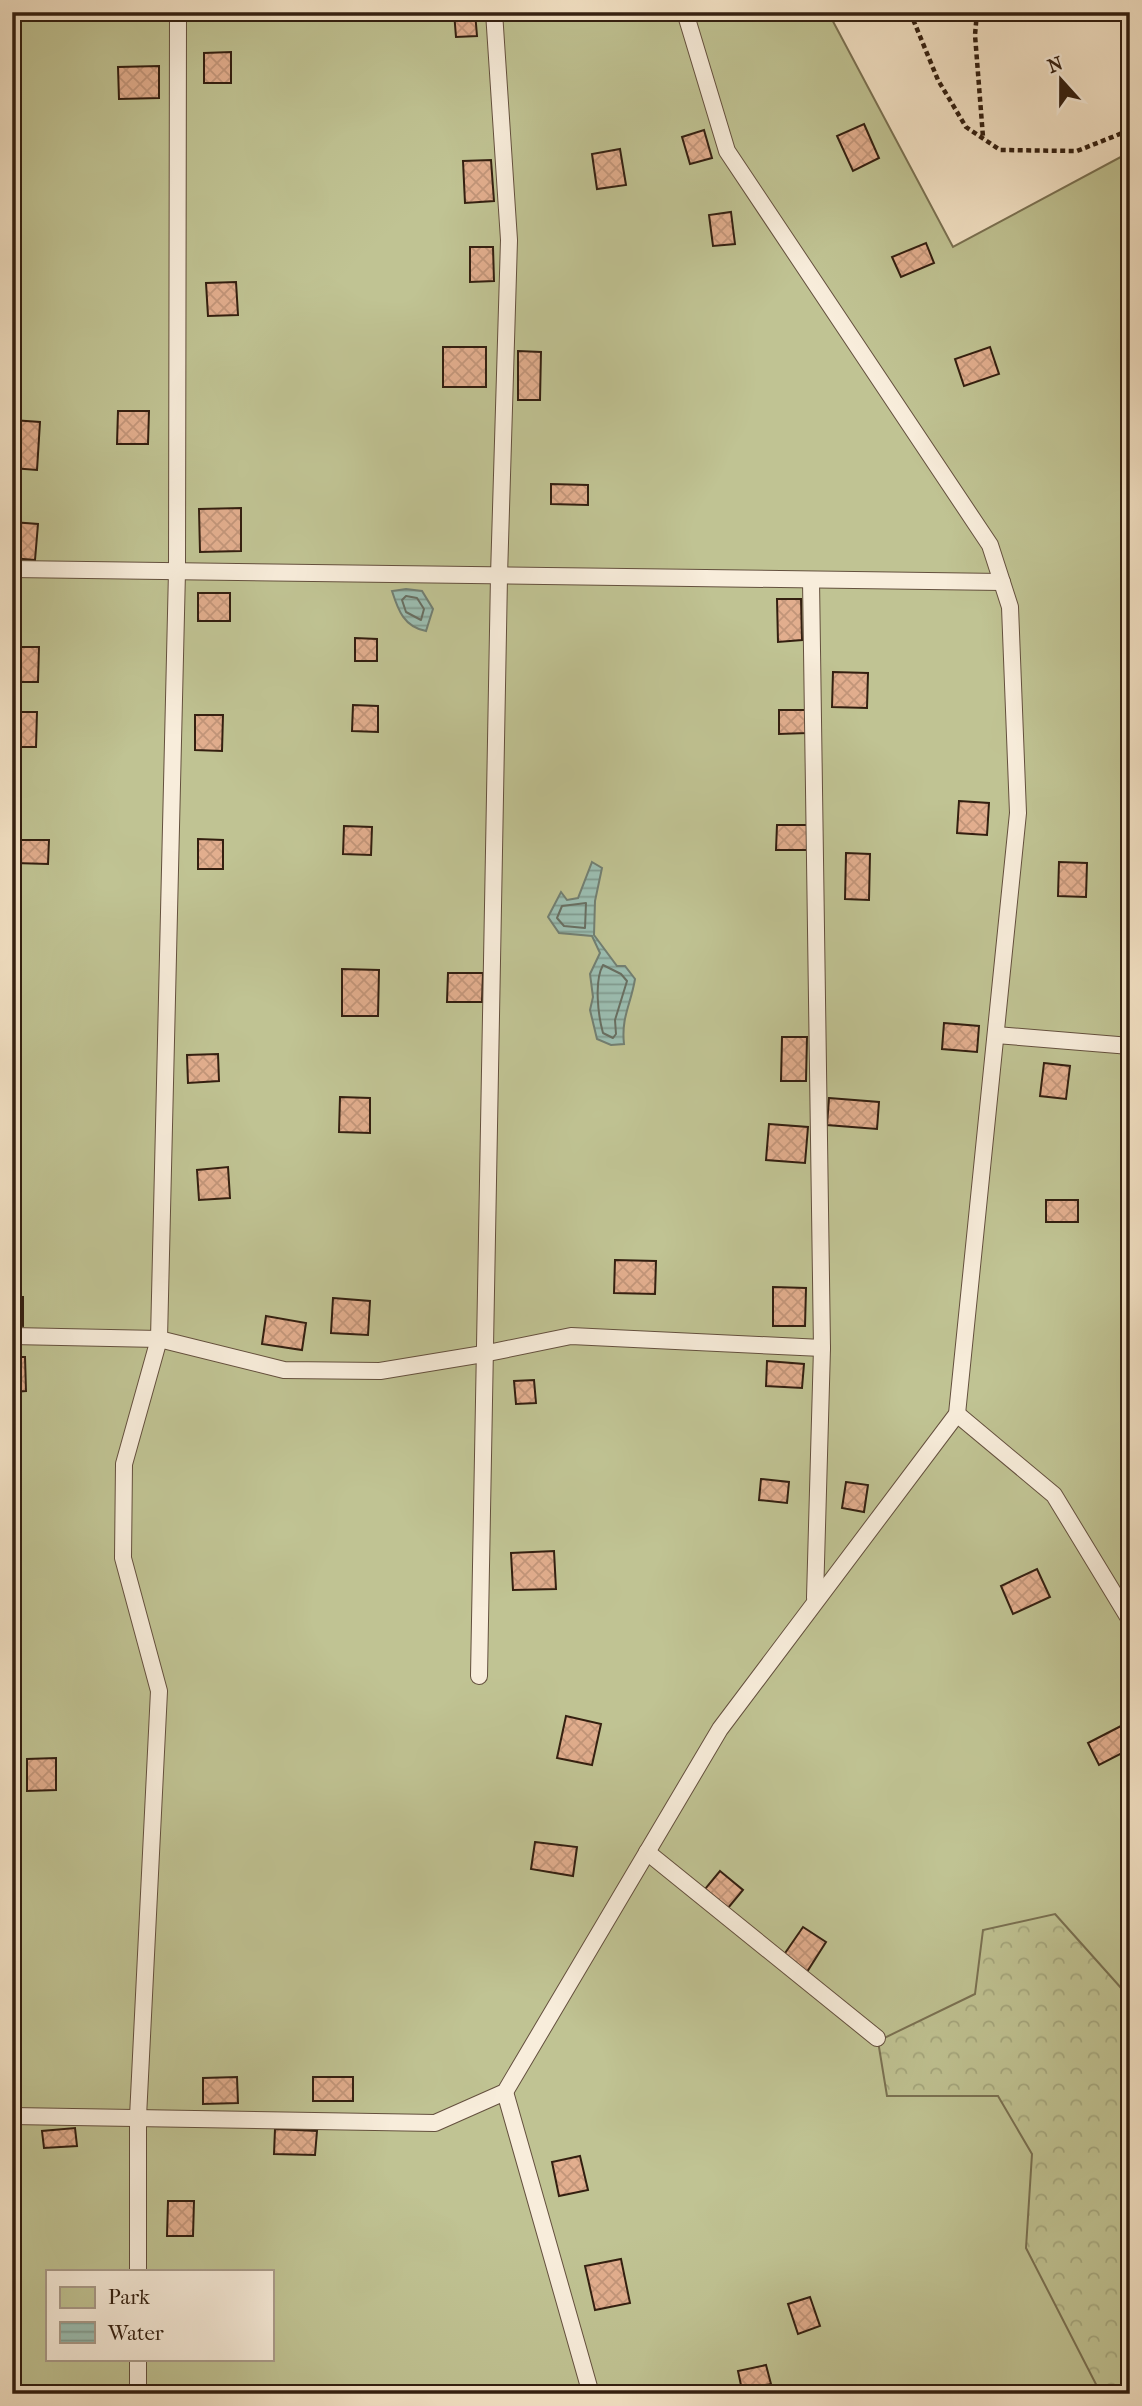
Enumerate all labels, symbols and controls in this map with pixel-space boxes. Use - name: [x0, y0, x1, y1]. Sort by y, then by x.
- north arrow: [1026, 46, 1096, 116]
- text: N: [1045, 52, 1066, 78]
- legend: [46, 2270, 273, 2360]
- text: Park: [108, 2285, 150, 2309]
- text: Water: [107, 2321, 164, 2345]

